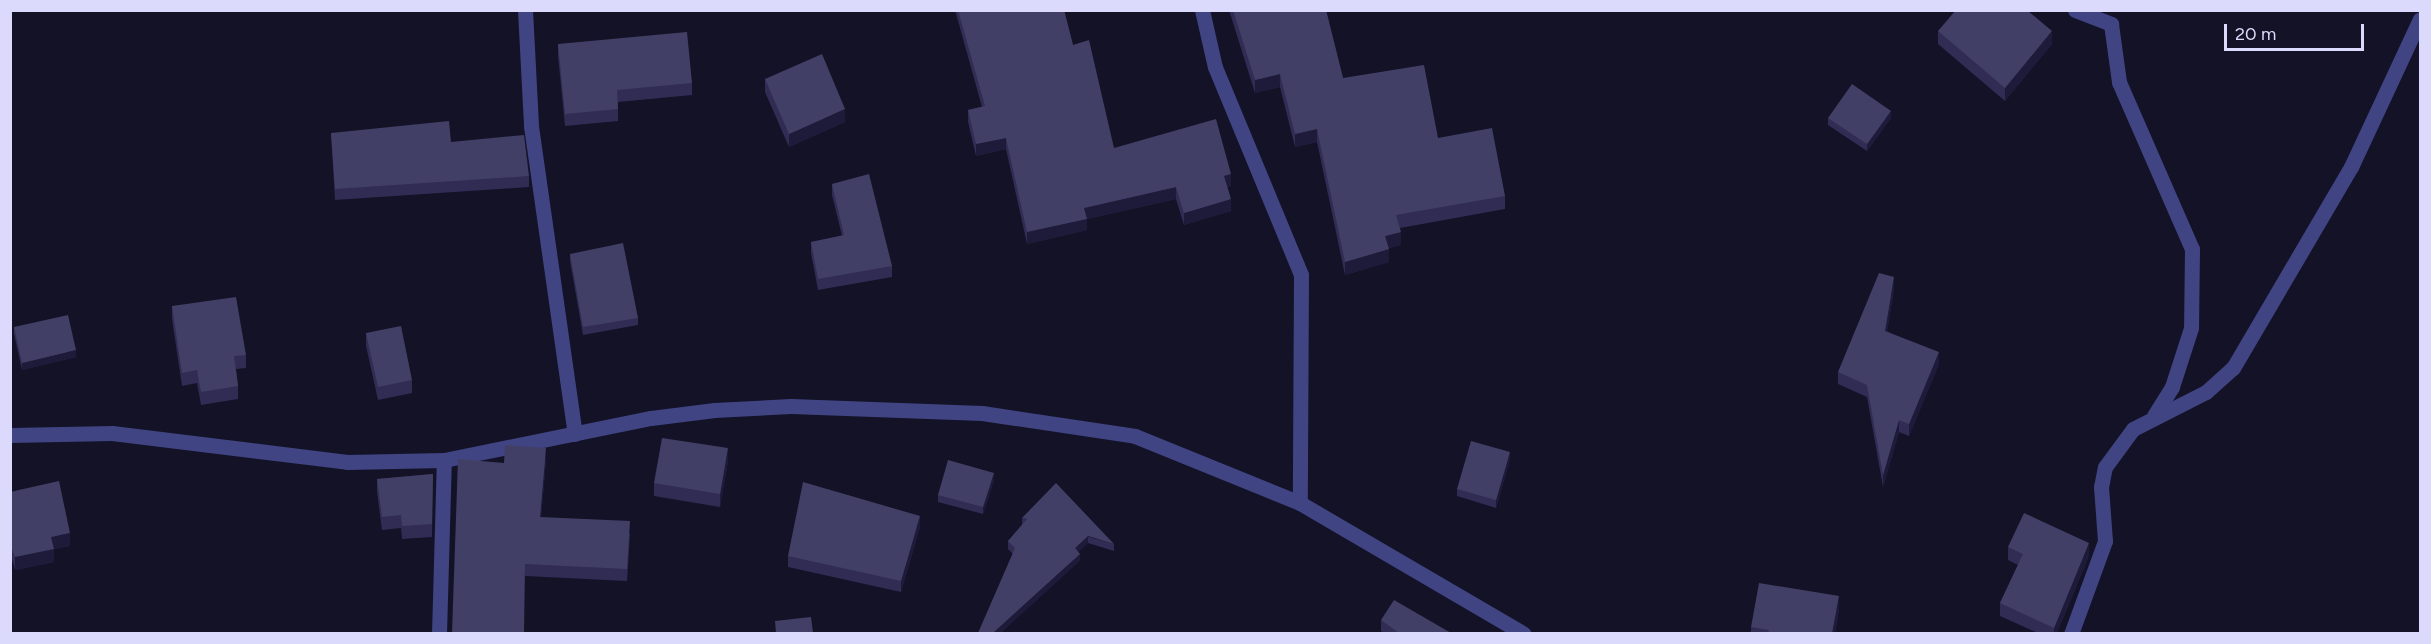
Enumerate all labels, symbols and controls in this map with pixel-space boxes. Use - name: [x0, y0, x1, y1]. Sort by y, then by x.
- scale bar: [2227, 12, 2366, 50]
- text: 20 m: [2235, 23, 2276, 45]

